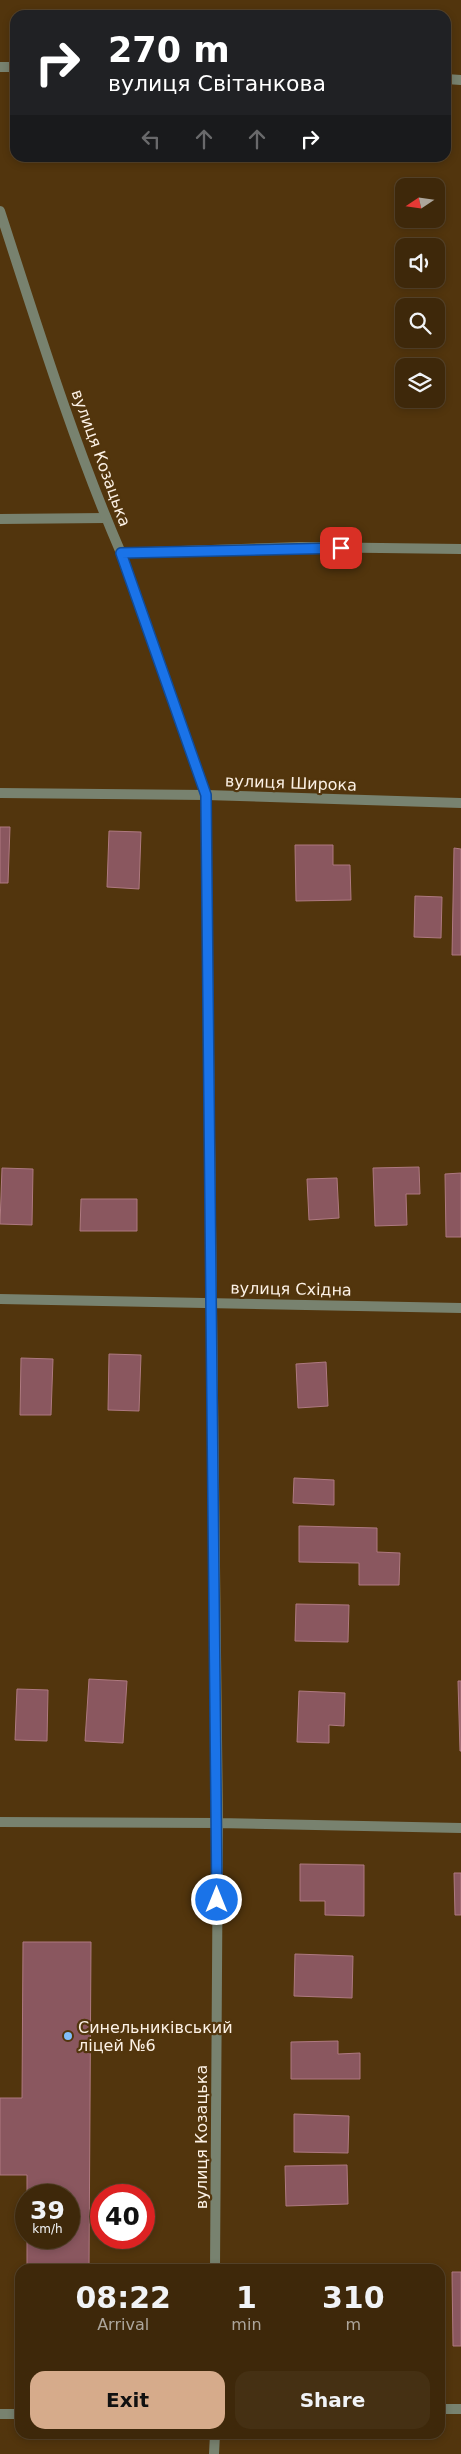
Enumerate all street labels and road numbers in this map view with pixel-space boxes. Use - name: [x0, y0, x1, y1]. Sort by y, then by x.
- street label: вулиця Козацька: [67, 387, 135, 529]
- street label: вулиця Широка: [225, 771, 357, 795]
- street label: вулиця Східна: [230, 1278, 352, 1300]
- street label: вулиця Козацька: [192, 2065, 211, 2209]

